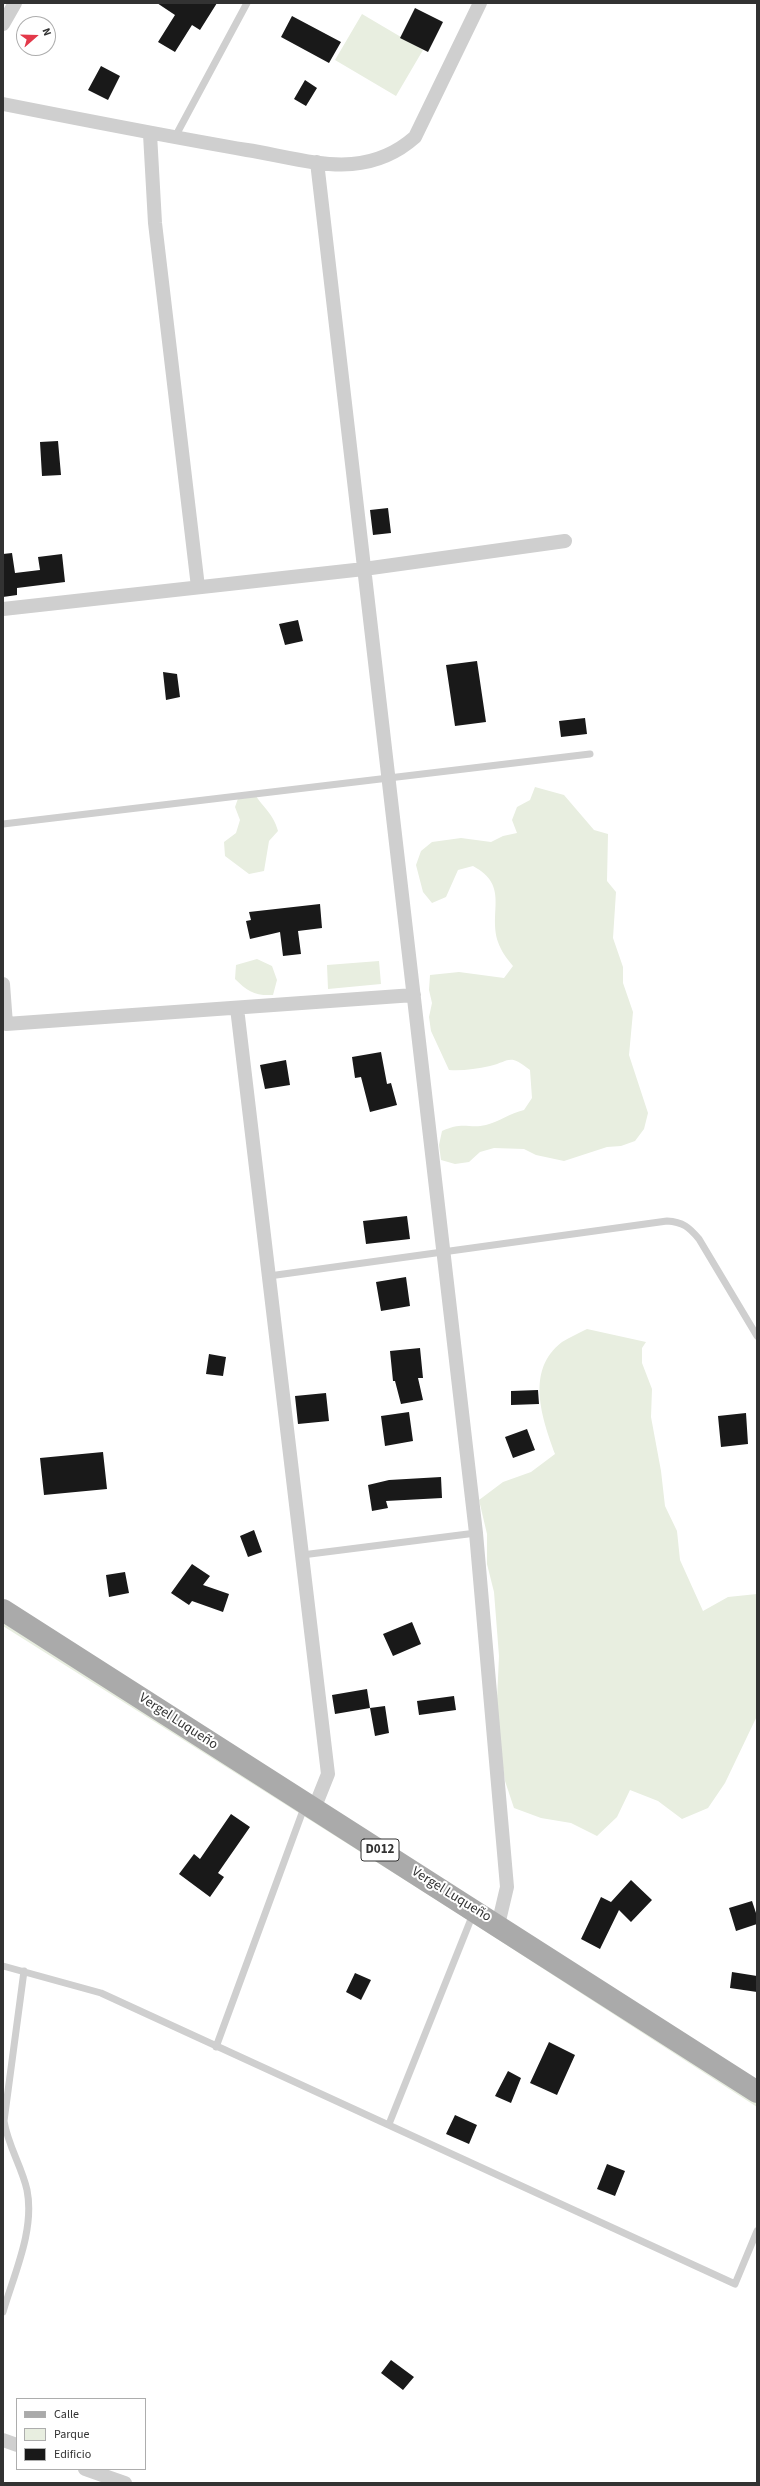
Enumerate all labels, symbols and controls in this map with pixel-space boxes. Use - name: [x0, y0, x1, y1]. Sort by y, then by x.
- north arrow: [16, 16, 56, 56]
- text: N: [39, 26, 55, 38]
- street label: Vergel Luqueño: [135, 1690, 221, 1754]
- road number: D012: [361, 1839, 399, 1861]
- street label: Vergel Luqueño: [408, 1864, 494, 1926]
- legend: [16, 2398, 146, 2470]
- text: Calle: [54, 2406, 79, 2423]
- text: Parque: [54, 2426, 90, 2443]
- text: Edificio: [54, 2446, 91, 2463]

